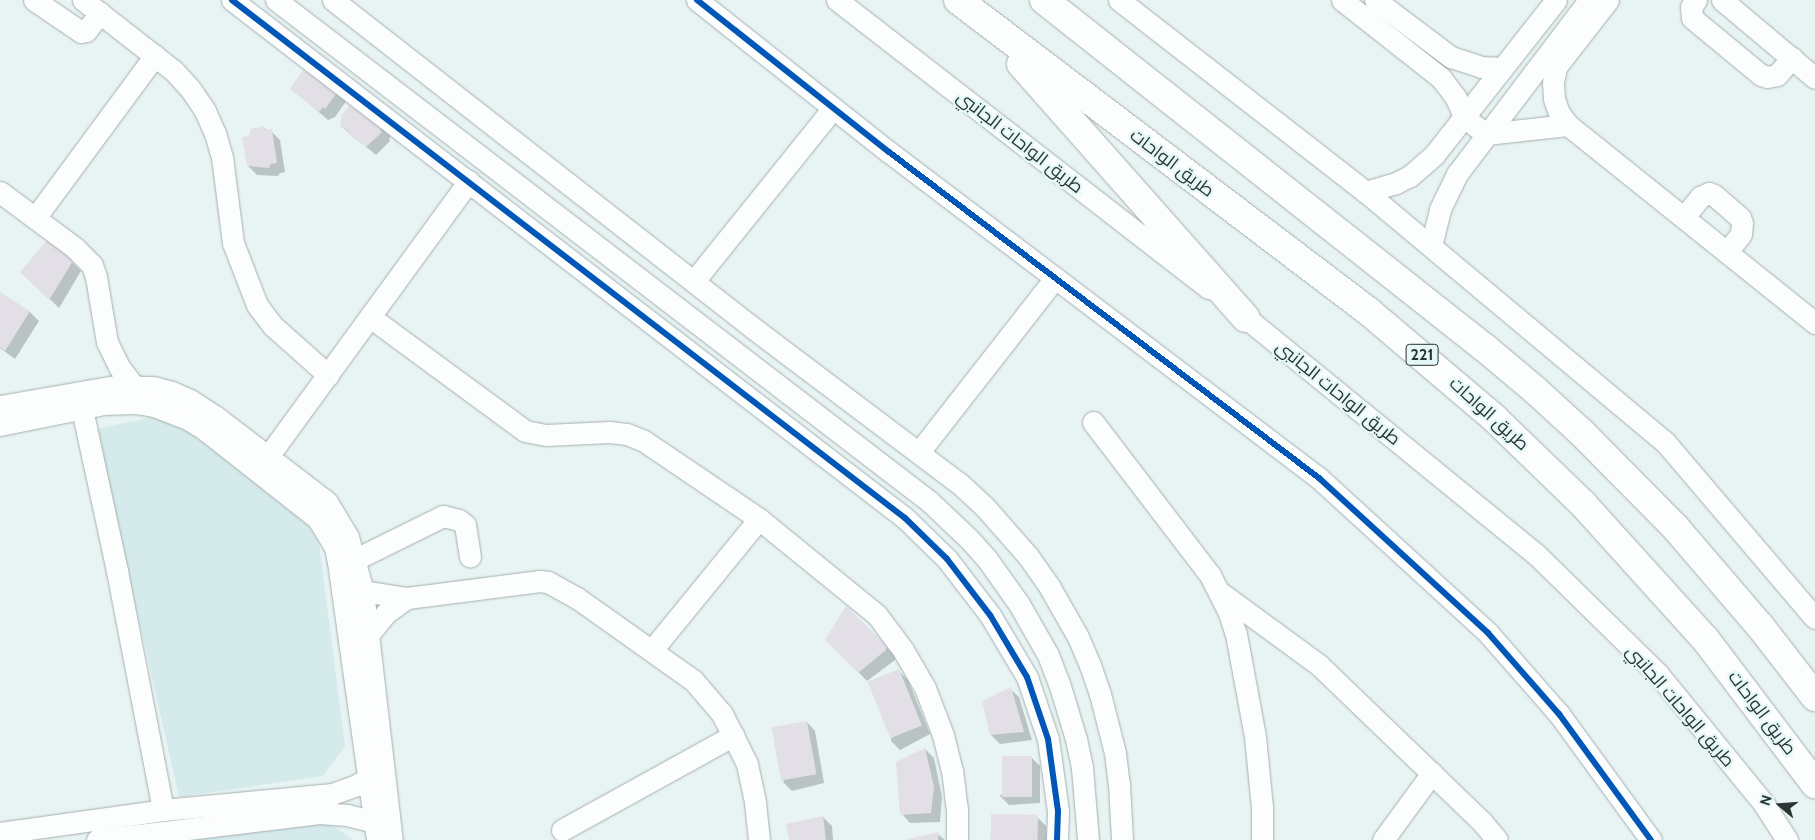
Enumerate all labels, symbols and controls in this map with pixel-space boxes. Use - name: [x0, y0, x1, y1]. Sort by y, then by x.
- street label: طريق الواحات الجانبي: [952, 86, 1088, 198]
- street label: طريق الواحات: [1126, 124, 1218, 202]
- street label: طريق الواحات الجانبي: [1271, 336, 1405, 450]
- road number: 221: [1404, 342, 1440, 368]
- street label: طريق الواحات: [1445, 373, 1533, 455]
- street label: طريق الواحات الجانبي: [1621, 641, 1739, 771]
- street label: طريق الواحات: [1723, 667, 1801, 759]
- north arrow: [1755, 780, 1805, 830]
- text: N: [1756, 793, 1776, 808]

